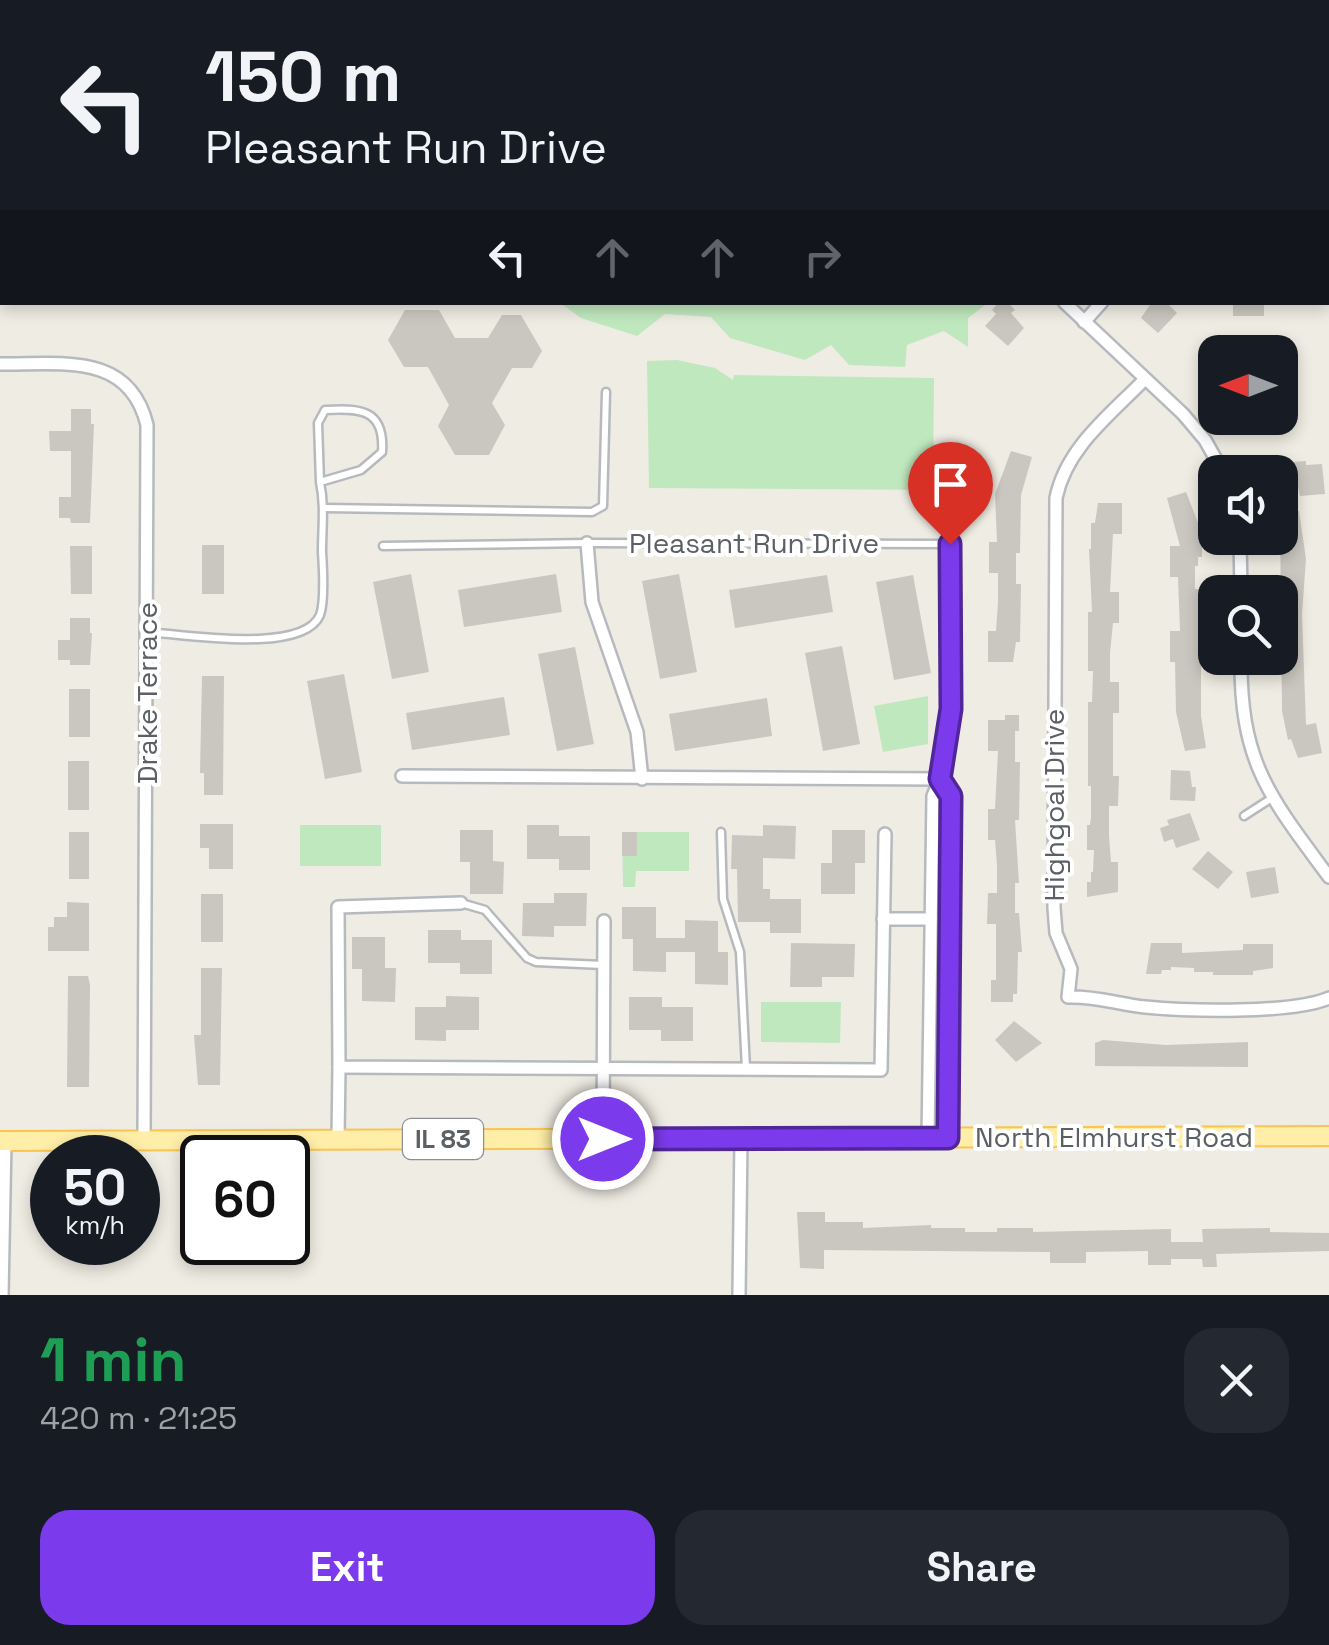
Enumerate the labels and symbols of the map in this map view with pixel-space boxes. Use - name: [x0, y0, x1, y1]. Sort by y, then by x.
- north arrow: [1198, 335, 1298, 435]
- pin: [908, 442, 993, 545]
- street label: Pleasant Run Drive: [629, 525, 879, 561]
- street label: Drake Terrace: [129, 602, 165, 784]
- street label: Highgoal Drive: [1036, 709, 1072, 901]
- position arrow: [551, 1087, 655, 1191]
- road number: IL 83: [403, 1119, 483, 1159]
- street label: North Elmhurst Road: [975, 1119, 1253, 1155]
- speed limit sign: 60: [180, 1135, 310, 1265]

